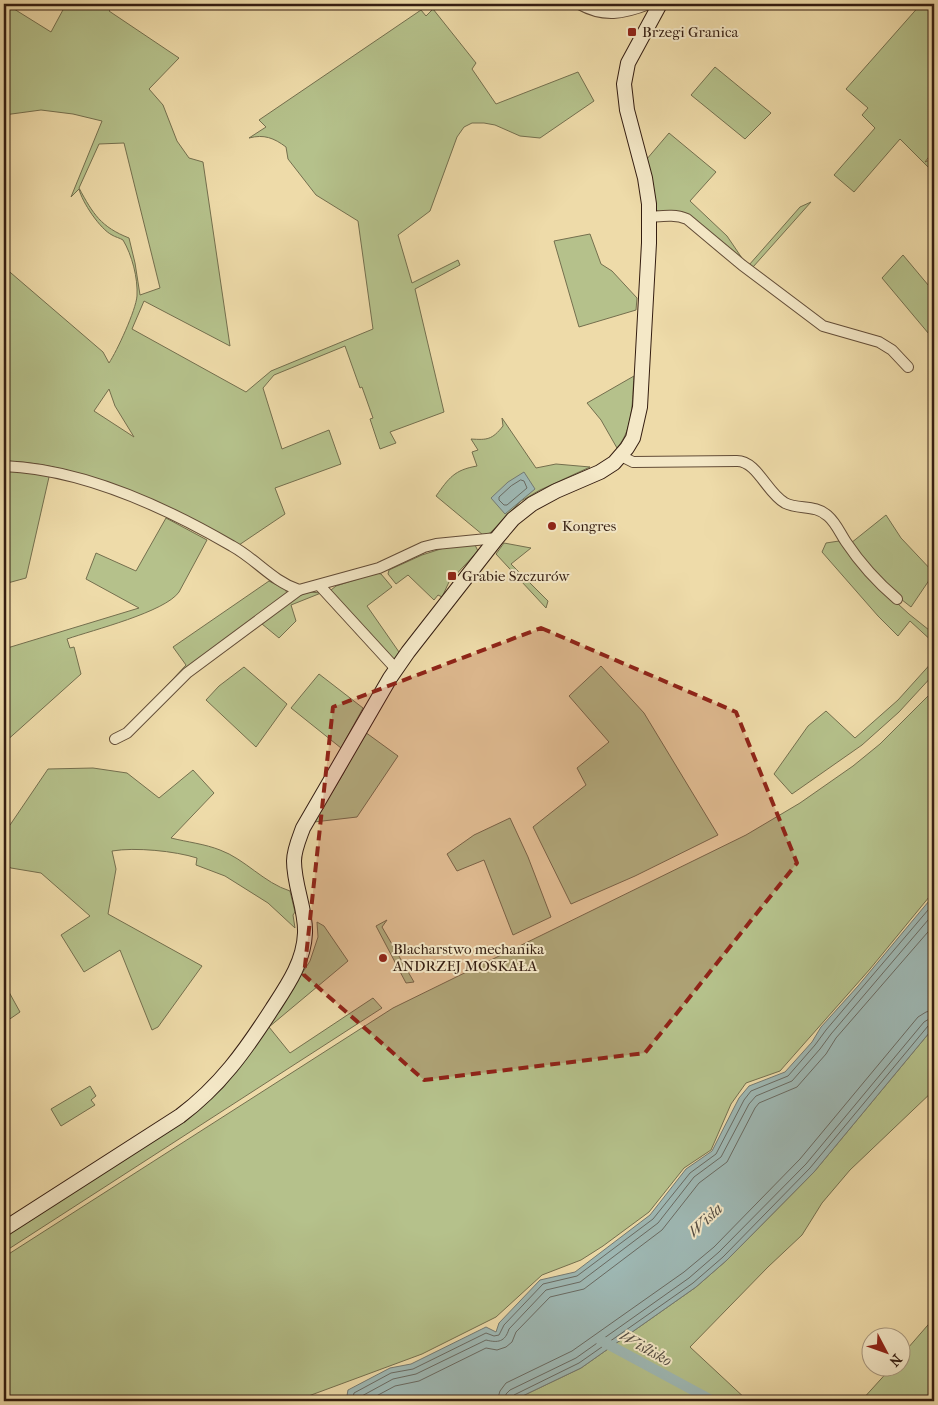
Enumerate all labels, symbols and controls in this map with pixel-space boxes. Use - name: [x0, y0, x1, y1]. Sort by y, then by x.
- place label: Brzegi Granica: [642, 23, 740, 41]
- marker: Brzegi Granica: [626, 26, 638, 38]
- place label: Kongres: [562, 517, 617, 535]
- marker: Kongres: [546, 520, 558, 532]
- place label: Grabie Szczurów: [462, 567, 570, 585]
- marker: Grabie Szczurów: [446, 570, 458, 582]
- place label: Blacharstwo mechanika ANDRZEJ MOSKAŁA: [392, 940, 545, 975]
- marker: Blacharstwo mechanika ANDRZEJ MOSKAŁA: [377, 952, 389, 964]
- water label: Wisła: [684, 1199, 726, 1241]
- water label: Wiślisko: [617, 1326, 676, 1370]
- north arrow: [860, 1328, 910, 1378]
- text: N: [885, 1351, 905, 1370]

